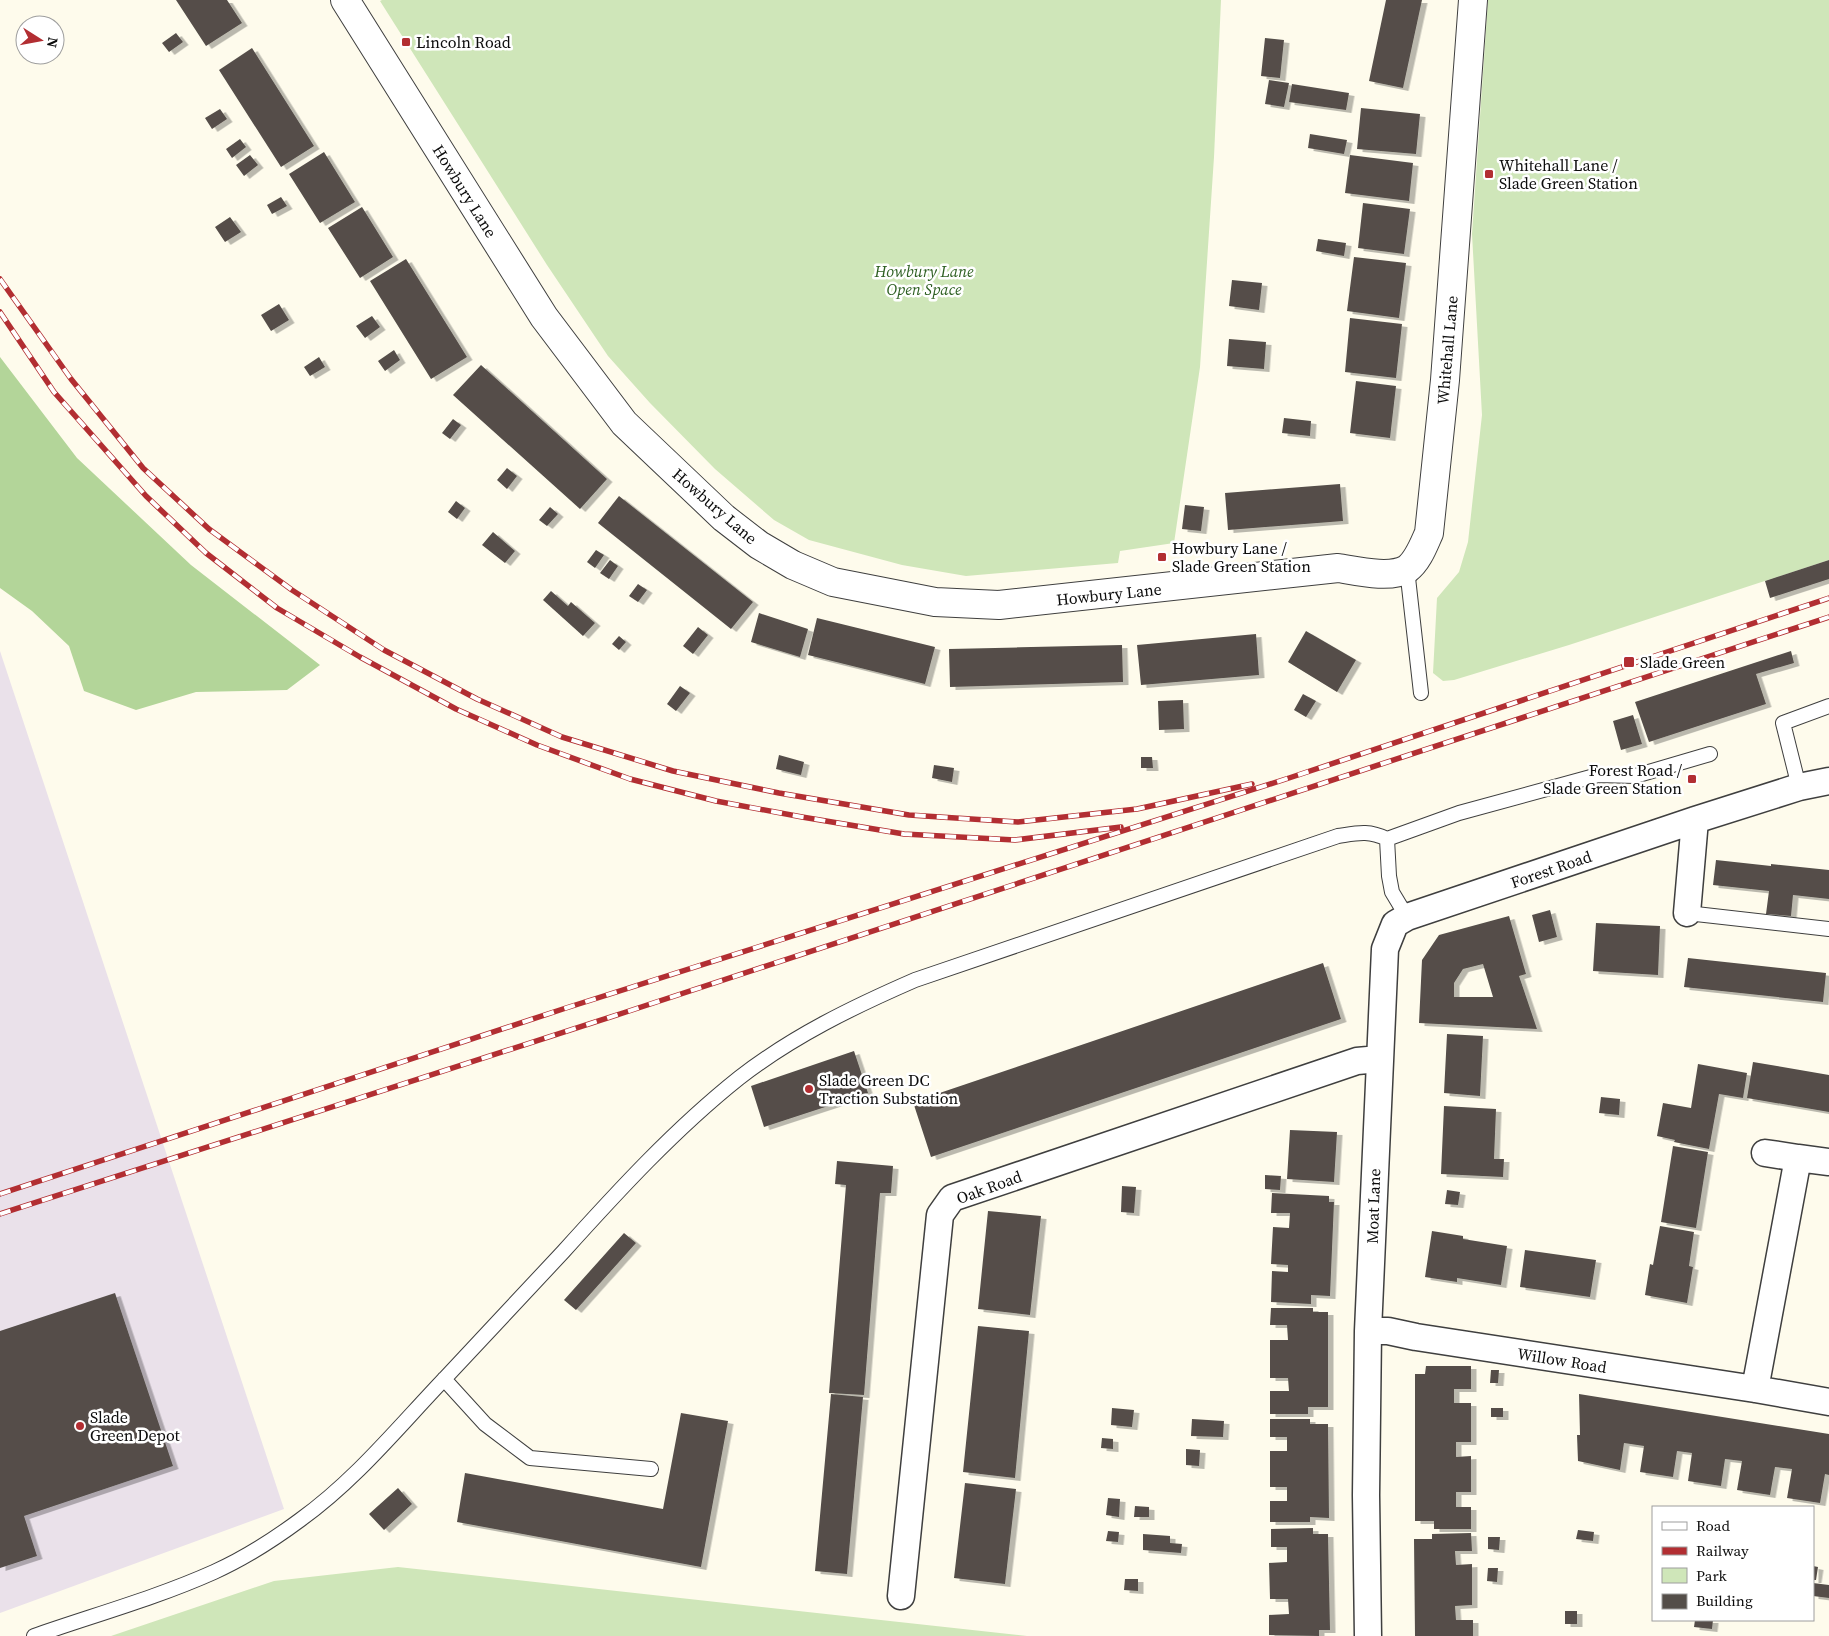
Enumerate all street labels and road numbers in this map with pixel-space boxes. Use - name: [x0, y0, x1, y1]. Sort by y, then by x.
- street label: Howbury Lane: [428, 140, 502, 242]
- street label: Whitehall Lane: [1431, 295, 1463, 405]
- street label: Howbury Lane: [668, 463, 762, 549]
- street label: Howbury Lane: [1055, 578, 1163, 610]
- street label: Forest Road: [1508, 845, 1594, 893]
- street label: Oak Road: [953, 1165, 1025, 1209]
- street label: Moat Lane: [1361, 1168, 1385, 1244]
- street label: Willow Road: [1516, 1342, 1608, 1378]

